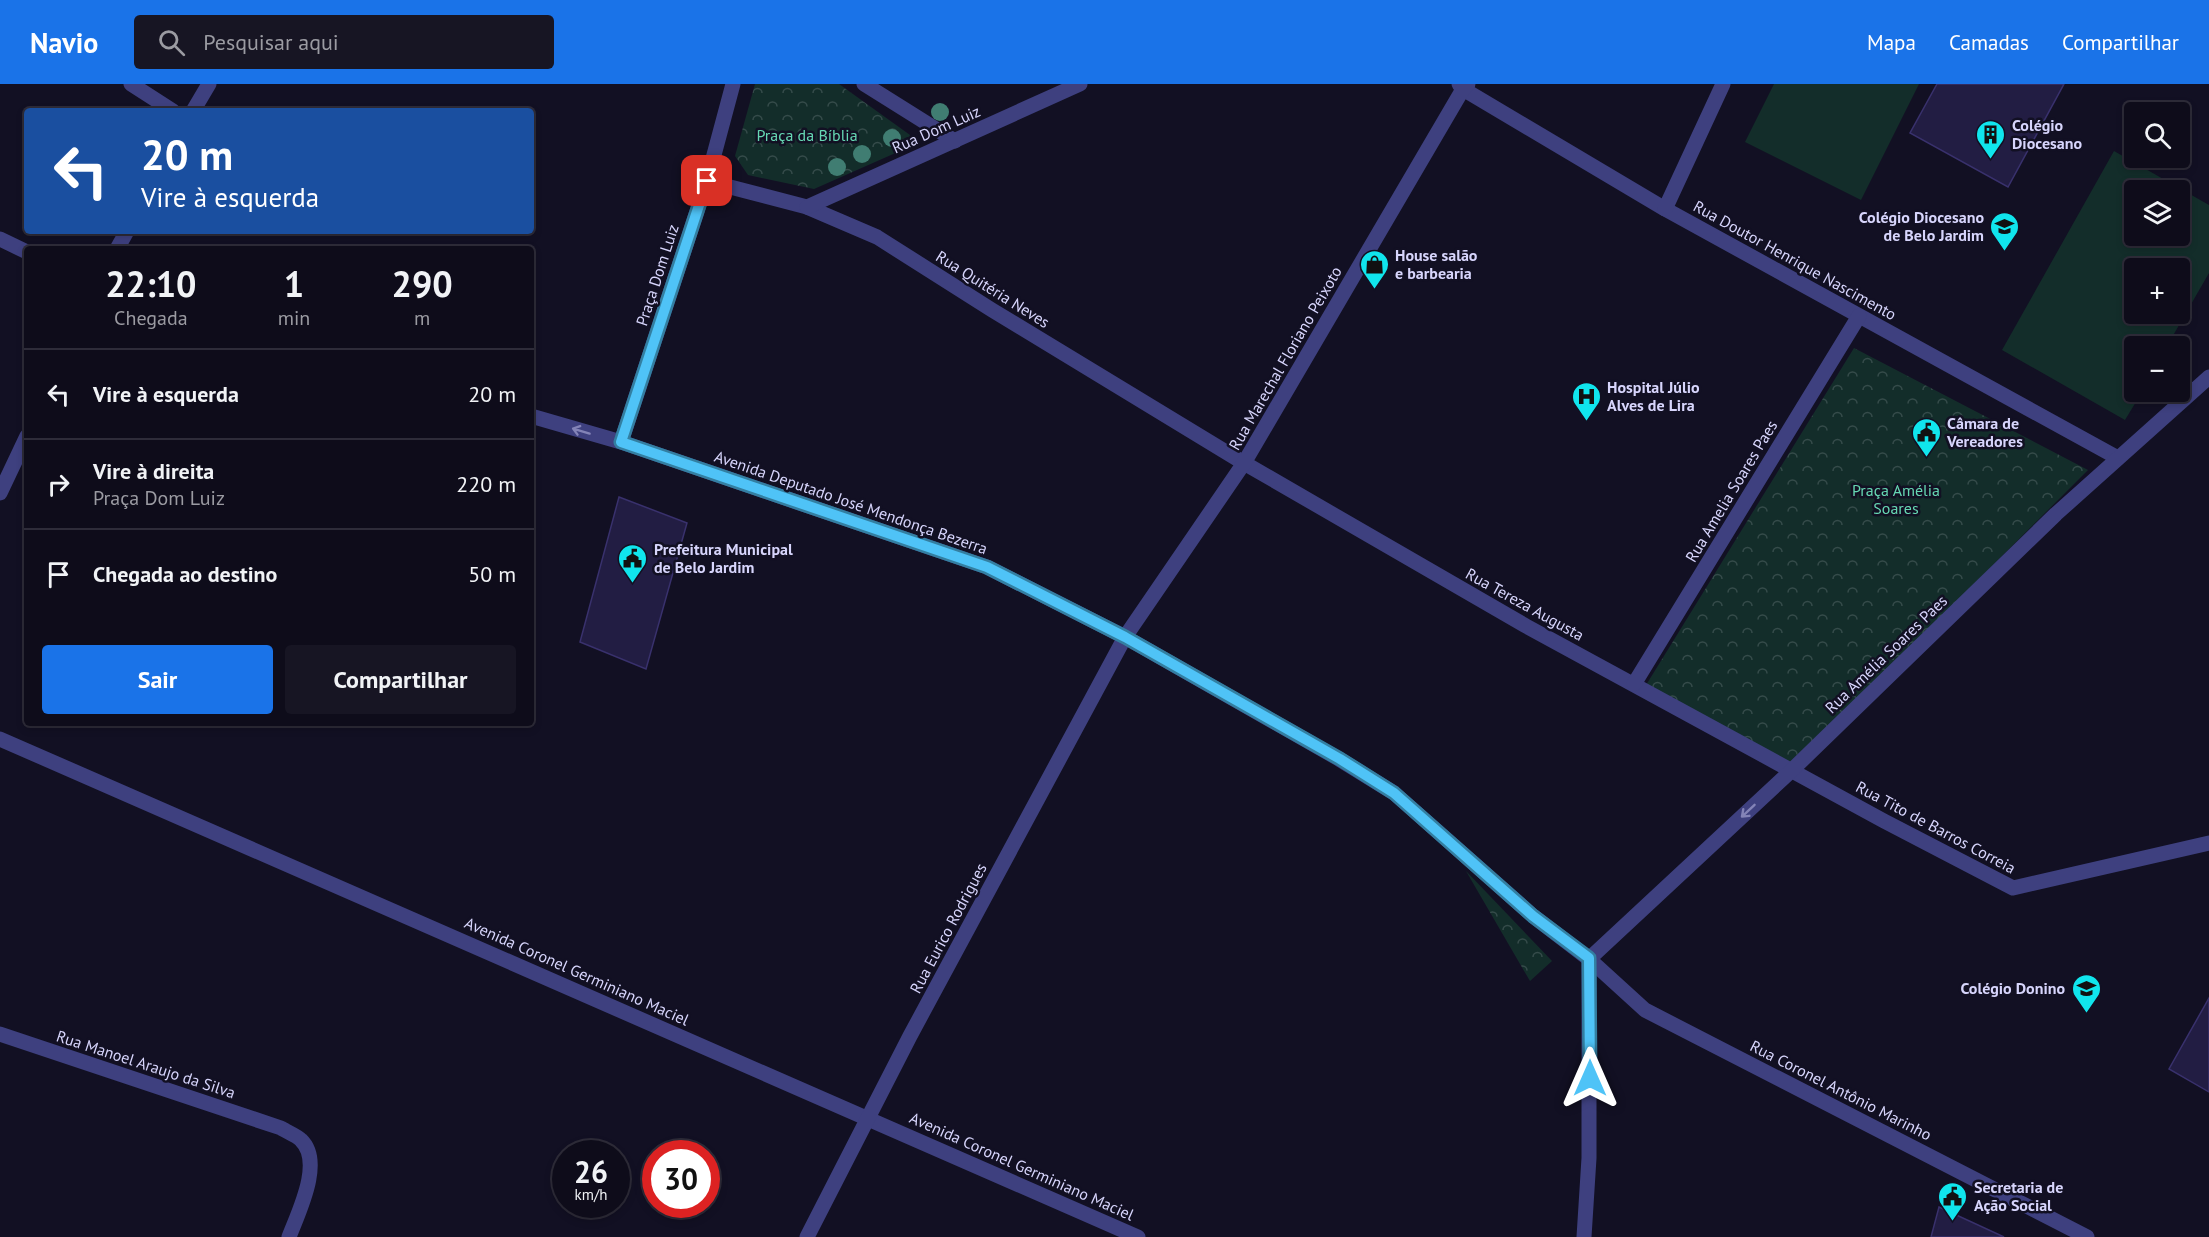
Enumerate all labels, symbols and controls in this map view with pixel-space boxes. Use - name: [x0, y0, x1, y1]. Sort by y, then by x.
- search box: [134, 15, 554, 69]
- text: Navio: [30, 24, 98, 61]
- icon: search: [155, 26, 188, 59]
- text: Pesquisar aqui: [203, 28, 339, 56]
- text: Mapa: [1867, 29, 1916, 56]
- text: Camadas: [1949, 29, 2029, 56]
- text: Compartilhar: [2062, 29, 2179, 56]
- street label: Rua Dom Luiz: [889, 101, 983, 157]
- map controls: [2124, 102, 2190, 402]
- button: search: [2124, 102, 2190, 168]
- place label: Colégio Diocesano: [2012, 115, 2082, 153]
- building icon: Colégio Diocesano: [1975, 118, 2007, 160]
- park label: Praça da Bíblia: [756, 125, 858, 145]
- text: 20 m: [141, 127, 233, 182]
- icon: left: [42, 132, 120, 210]
- pin: [681, 155, 732, 206]
- icon: arrive: [690, 164, 723, 197]
- text: Vire à esquerda: [141, 180, 319, 214]
- button: layers: [2124, 180, 2190, 246]
- street label: Rua Doutor Henrique Nascimento: [1690, 196, 1900, 324]
- place label: Colégio Diocesano de Belo Jardim: [1859, 207, 1984, 245]
- school or university icon: Colégio Diocesano de Belo Jardim: [1989, 210, 2021, 252]
- street label: Praça Dom Luiz: [631, 222, 683, 328]
- place label: House salão e barbearia: [1395, 245, 1478, 283]
- street label: Rua Quitéria Neves: [932, 246, 1054, 332]
- shop icon: House salão e barbearia: [1358, 248, 1390, 290]
- button: +: [2124, 258, 2190, 324]
- text: 22:10: [105, 260, 197, 307]
- text: 1: [284, 260, 304, 307]
- text: 290: [392, 260, 453, 307]
- street label: Rua Marechal Floriano Peixoto: [1224, 263, 1346, 453]
- text: Chegada: [114, 305, 188, 331]
- text: min: [278, 305, 310, 331]
- text: m: [414, 305, 430, 331]
- button: −: [2124, 336, 2190, 402]
- place label: Hospital Júlio Alves de Lira: [1607, 377, 1700, 415]
- icon: left: [42, 378, 75, 411]
- text: Vire à esquerda: [93, 380, 239, 408]
- text: 20 m: [468, 380, 516, 408]
- hospital icon: Hospital Júlio Alves de Lira: [1570, 380, 1602, 422]
- place label: Câmara de Vereadores: [1946, 413, 2023, 451]
- street label: Rua Amelia Soares Paes: [1681, 416, 1781, 566]
- public building icon: Câmara de Vereadores: [1910, 416, 1942, 458]
- one-way arrow: [572, 425, 591, 436]
- street label: Avenida Deputado José Mendonça Bezerra: [712, 446, 990, 558]
- text: Vire à direita: [93, 457, 214, 485]
- icon: right: [42, 468, 75, 501]
- text: 220 m: [456, 470, 516, 498]
- park label: Praça Amélia Soares: [1852, 480, 1940, 518]
- text: Praça Dom Luiz: [93, 485, 225, 511]
- place label: Prefeitura Municipal de Belo Jardim: [654, 539, 793, 577]
- public building icon: Prefeitura Municipal de Belo Jardim: [617, 542, 649, 584]
- icon: arrive: [42, 558, 75, 591]
- text: Chegada ao destino: [93, 560, 277, 588]
- text: 50 m: [468, 560, 516, 588]
- street label: Rua Tereza Augusta: [1462, 563, 1588, 645]
- street label: Rua Amélia Soares Paes: [1821, 590, 1951, 717]
- button: Sair: [42, 645, 273, 714]
- button: Compartilhar: [285, 645, 516, 714]
- street label: Rua Tito de Barros Correia: [1853, 776, 2019, 878]
- one-way arrow: [1741, 804, 1756, 818]
- street label: Rua Eurico Rodrigues: [905, 859, 991, 997]
- street label: Avenida Coronel Germiniano Maciel: [462, 912, 693, 1030]
- school or university icon: Colégio Donino: [2070, 972, 2102, 1014]
- place label: Colégio Donino: [1960, 978, 2065, 998]
- street label: Rua Manoel Araujo da Silva: [54, 1026, 238, 1102]
- street label: Rua Coronel Antônio Marinho: [1747, 1035, 1935, 1145]
- position arrow: [1558, 1046, 1622, 1110]
- street label: Avenida Coronel Germiniano Maciel: [907, 1107, 1138, 1225]
- speed limit sign: 30: [642, 1140, 720, 1218]
- text: 26: [574, 1152, 608, 1191]
- place label: Secretaria de Ação Social: [1974, 1177, 2063, 1215]
- public building icon: Secretaria de Ação Social: [1937, 1180, 1969, 1222]
- text: km/h: [575, 1185, 607, 1204]

